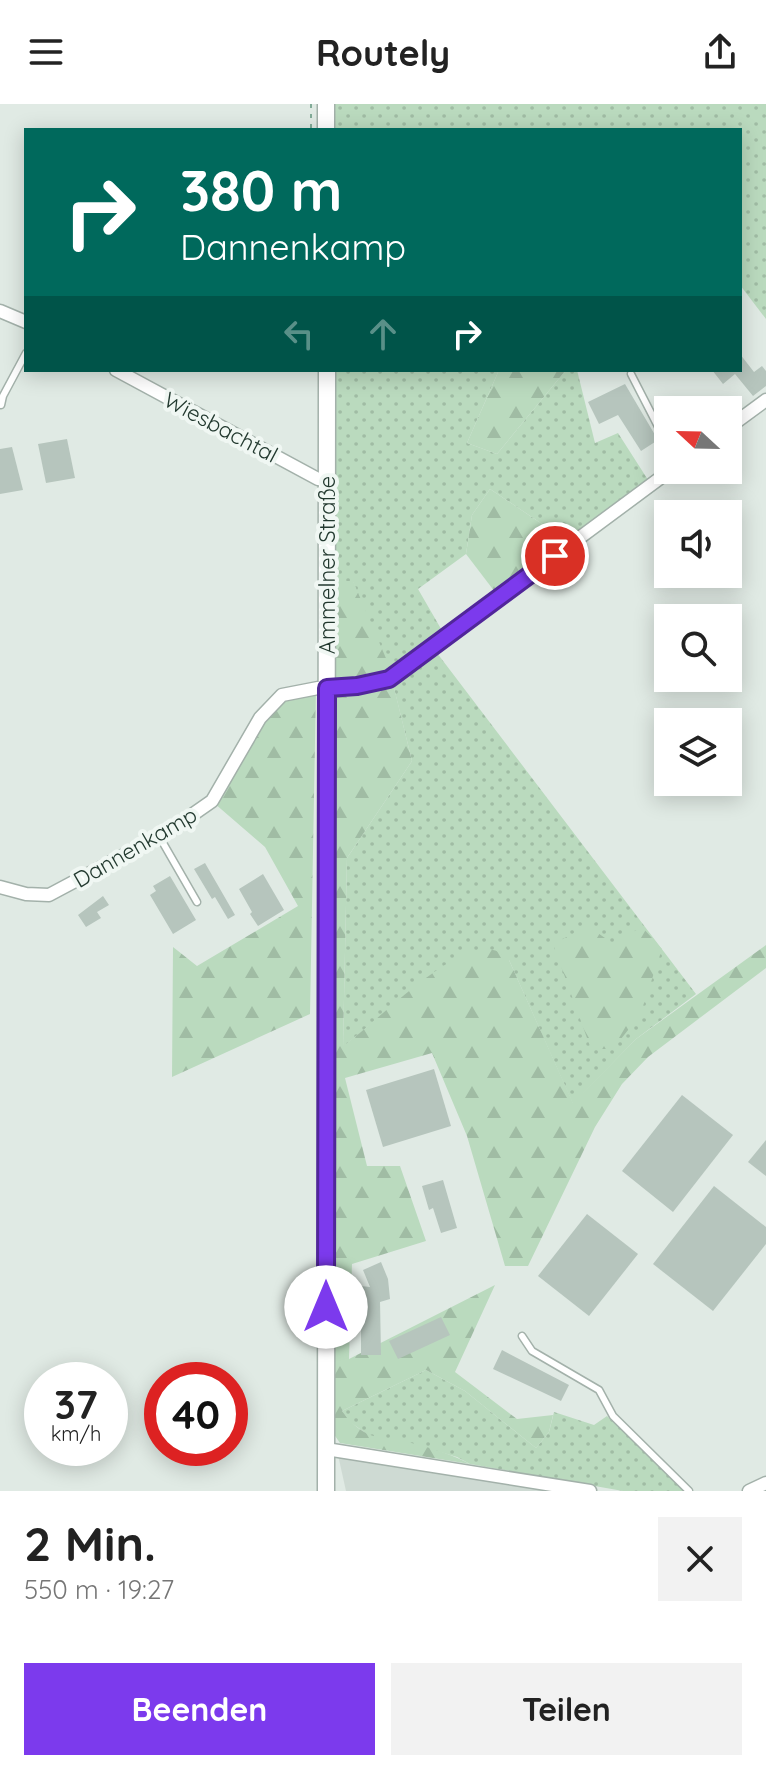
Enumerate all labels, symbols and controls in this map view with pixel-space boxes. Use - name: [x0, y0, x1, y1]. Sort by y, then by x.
- icon: menu: [24, 30, 68, 74]
- text: Routely: [316, 30, 450, 75]
- icon: share: [698, 30, 742, 74]
- text: 380 m: [180, 155, 342, 225]
- icon: right: [48, 160, 152, 264]
- text: Dannenkamp: [180, 224, 406, 269]
- icon: left: [277, 312, 321, 356]
- icon: ahead: [361, 312, 405, 356]
- icon: right: [445, 312, 489, 356]
- street label: Wiesbachtal: [159, 385, 283, 469]
- north arrow: [654, 396, 742, 484]
- map controls: [654, 396, 742, 796]
- street label: Ammelner Straße: [313, 476, 341, 654]
- button: sound: [654, 500, 742, 588]
- pin: [521, 522, 589, 590]
- icon: arrive: [533, 534, 577, 578]
- button: search: [654, 604, 742, 692]
- button: layers: [654, 708, 742, 796]
- street label: Dannenkamp: [68, 800, 202, 894]
- position arrow: [284, 1265, 368, 1349]
- speed limit sign: 40: [144, 1362, 248, 1466]
- text: 37: [54, 1379, 98, 1429]
- text: km/h: [51, 1421, 101, 1446]
- text: 2 Min.: [24, 1513, 156, 1573]
- button: close: [658, 1517, 742, 1601]
- text: 550 m · 19:27: [24, 1573, 174, 1606]
- button: Beenden: [24, 1663, 375, 1755]
- button: Teilen: [391, 1663, 742, 1755]

